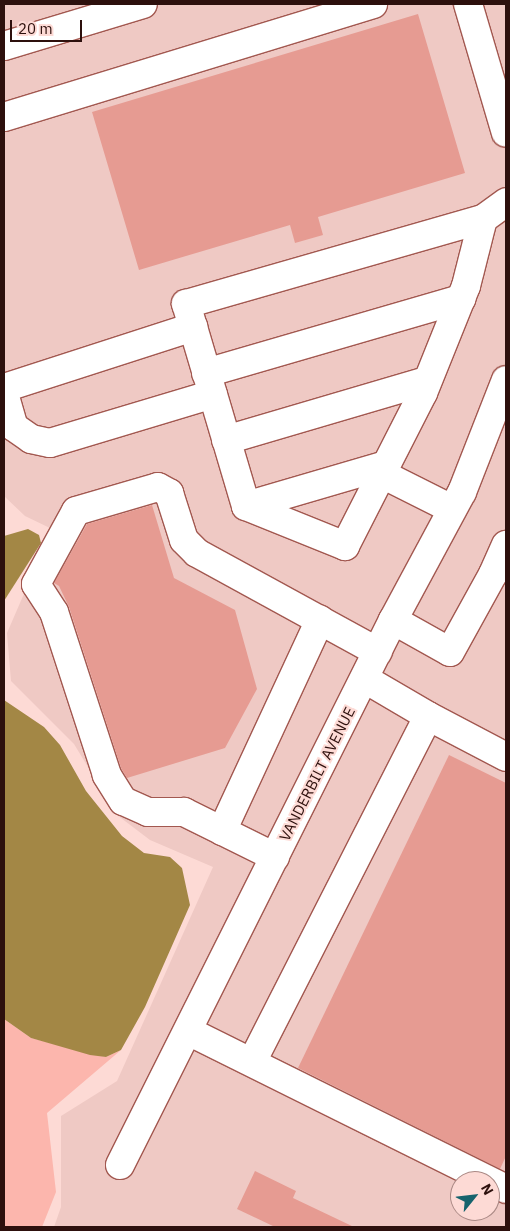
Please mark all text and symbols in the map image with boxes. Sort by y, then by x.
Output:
scale bar [12,10,85,42]
text: 20 m [18,19,53,38]
street label: VANDERBILT AVENUE [275,704,359,844]
north arrow [450,1171,500,1221]
text: N [477,1180,498,1198]

